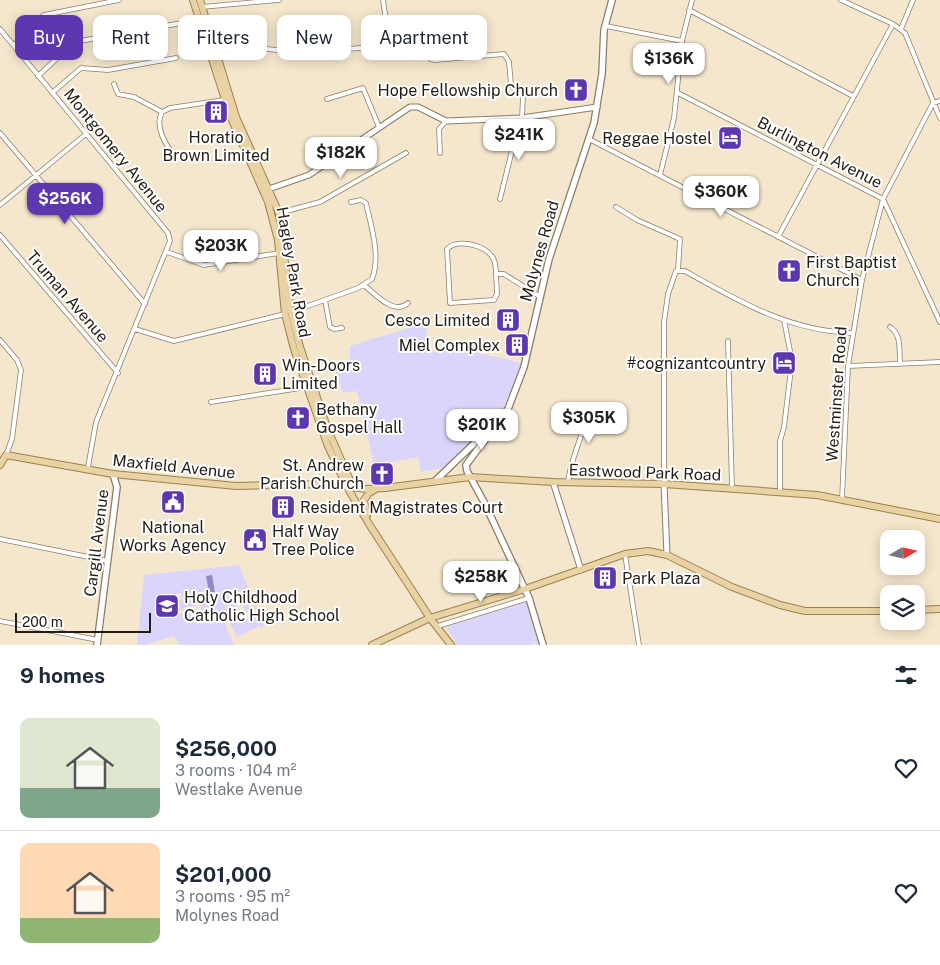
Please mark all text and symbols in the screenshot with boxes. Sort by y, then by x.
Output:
chip: Buy [15,15,83,60]
chip: Rent [93,15,168,60]
chip: Filters [178,15,267,60]
chip: New [277,15,351,60]
chip: Apartment [361,15,487,60]
pin: $136K [634,42,704,85]
text: $136K [644,49,694,68]
church icon: Hope Fellowship Church [563,77,589,103]
place label: Hope Fellowship Church [378,81,558,100]
street label: Montgomery Avenue [60,85,171,216]
building icon: Horatio Brown Limited [203,99,229,125]
street label: Burlington Avenue [754,113,885,192]
pin: $241K [484,119,554,161]
text: $241K [494,125,544,144]
hotel icon: Reggae Hostel [717,125,743,151]
place label: Horatio Brown Limited [162,128,270,165]
place label: Reggae Hostel [602,129,712,148]
pin: $182K [306,136,376,179]
text: $182K [316,143,366,162]
pin: $360K [686,176,756,218]
pin: $256K [30,182,100,225]
text: $360K [694,182,748,201]
text: $256K [38,189,92,208]
street label: Molynes Road [516,198,563,304]
street label: Hagley Park Road [273,205,314,339]
pin: $203K [186,230,256,272]
text: $203K [194,236,248,255]
street label: Truman Avenue [23,247,113,346]
place label: First Baptist Church [806,253,897,290]
church icon: First Baptist Church [776,258,802,284]
building icon: Cesco Limited [495,307,521,333]
place label: Cesco Limited [385,311,490,330]
street label: Westminster Road [822,326,851,462]
building icon: Miel Complex [504,332,530,358]
place label: Miel Complex [399,336,500,355]
hotel icon: #cognizantcountry [771,350,797,376]
place label: #cognizantcountry [627,354,766,373]
place label: Win-Doors Limited [282,356,360,393]
building icon: Win-Doors Limited [252,361,278,387]
place label: Bethany Gospel Hall [316,400,403,437]
pin: $305K [554,402,624,444]
church icon: Bethany Gospel Hall [285,405,311,431]
pin: $201K [447,408,517,451]
text: $305K [562,408,616,427]
text: $201K [457,415,507,434]
street label: Maxfield Avenue [111,451,236,482]
place label: St. Andrew Parish Church [260,456,365,493]
street label: Eastwood Park Road [568,460,722,485]
church icon: St. Andrew Parish Church [369,461,395,487]
street label: Cargill Avenue [80,488,113,598]
public building icon: National Works Agency [160,489,186,515]
building icon: Resident Magistrates Court [270,494,296,520]
place label: Resident Magistrates Court [300,498,503,517]
place label: National Works Agency [120,518,227,555]
place label: Half Way Tree Police [272,522,355,559]
public building icon: Half Way Tree Police [242,527,268,553]
north arrow [880,530,925,575]
map controls [880,530,925,630]
pin: $258K [446,560,516,603]
building icon: Park Plaza [592,565,618,591]
text: $258K [454,567,508,586]
place label: Park Plaza [622,569,700,588]
button: layers [880,585,925,630]
place label: Holy Childhood Catholic High School [184,588,340,625]
school or university icon: Holy Childhood Catholic High School [154,593,180,619]
scale bar [15,610,151,633]
text: 200 m [22,614,63,630]
icon: filters [892,661,920,689]
text: 9 homes [20,663,105,688]
text: $256,000 [175,736,277,761]
icon: home [60,738,120,798]
icon: heart [892,754,920,782]
text: 3 rooms · 104 m² [175,761,296,780]
text: Westlake Avenue [175,780,303,799]
text: $201,000 [175,862,271,887]
icon: home [60,863,120,923]
icon: heart [892,879,920,907]
text: 3 rooms · 95 m² [175,887,290,906]
text: Molynes Road [175,906,279,925]

